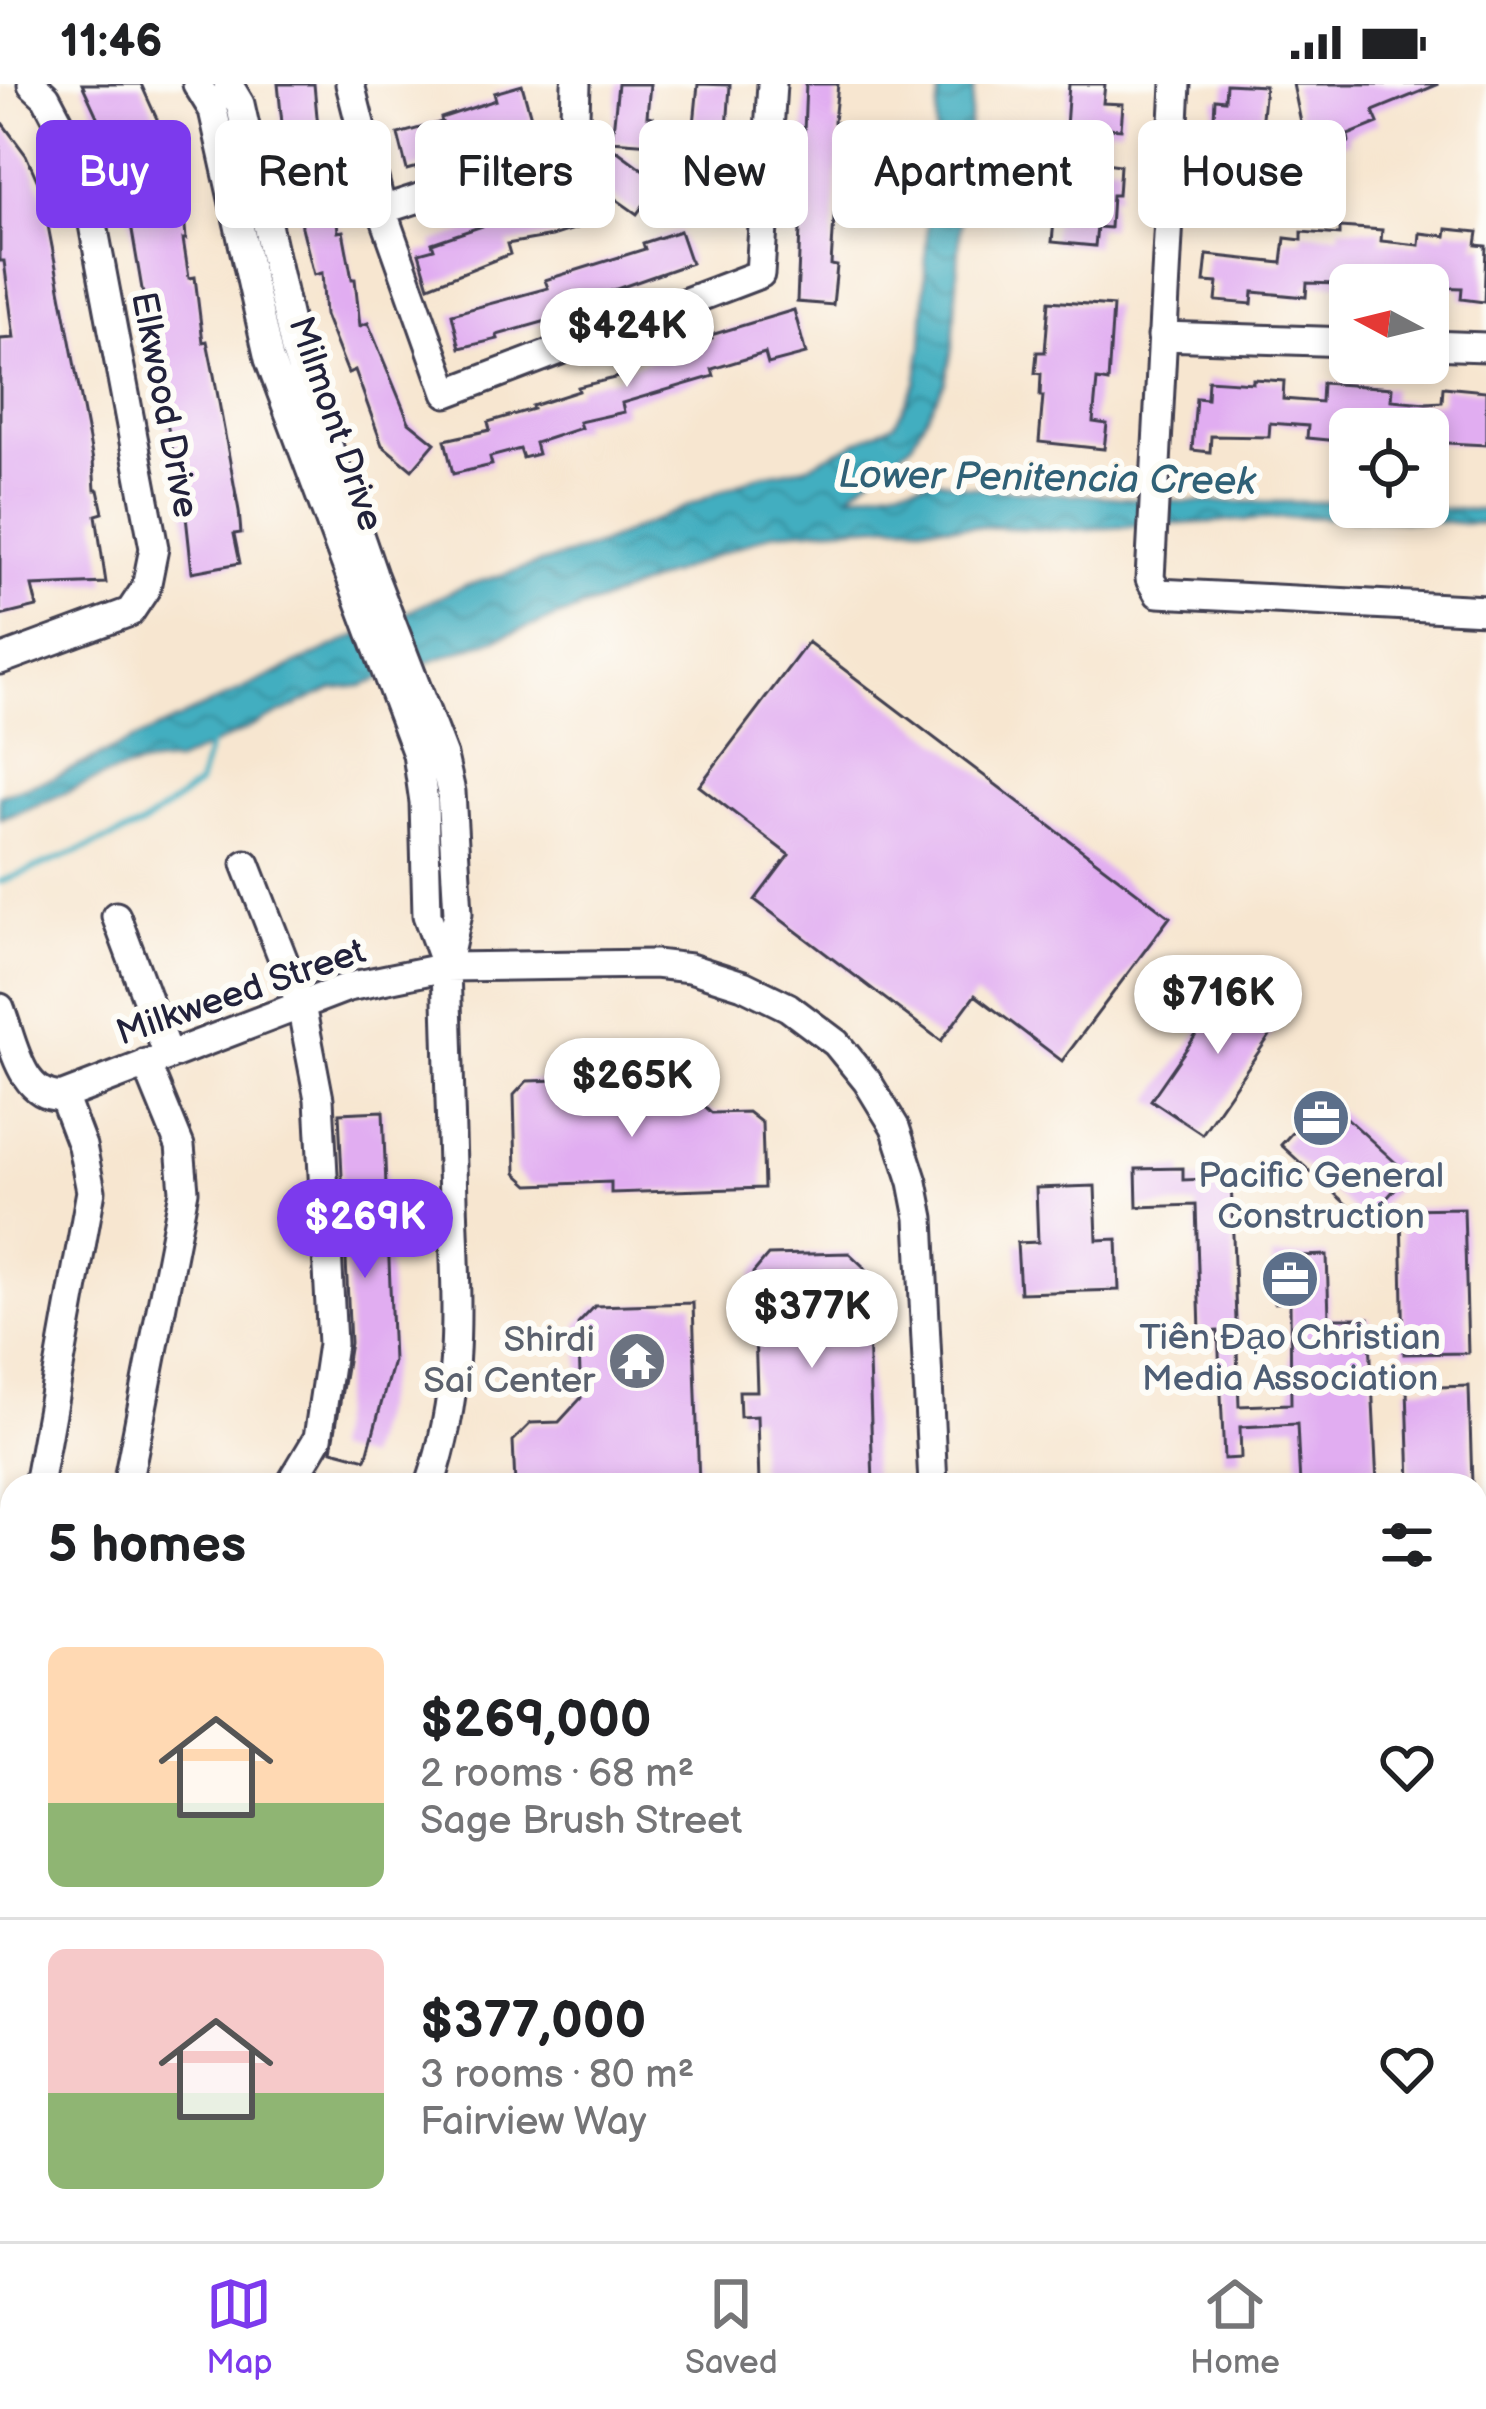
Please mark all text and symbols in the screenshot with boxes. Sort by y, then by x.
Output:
text: 11:46 [60,15,162,70]
chip: Buy [36,120,191,228]
chip: Rent [215,120,391,228]
chip: Filters [415,120,615,228]
chip: New [639,120,808,228]
chip: Apartment [832,120,1114,228]
chip: House [1138,120,1346,228]
north arrow [1329,264,1449,384]
map controls [1329,264,1449,528]
street label: Elkwood Drive [121,288,207,522]
pin: $424K [543,288,711,390]
text: $424K [567,303,687,350]
street label: Milmont Drive [278,311,392,537]
button: locate [1329,408,1449,528]
water label: Lower Penitencia Creek [838,452,1257,506]
street label: Milkweed Street [111,930,371,1056]
pin: $716K [1134,955,1302,1057]
text: $716K [1161,970,1275,1017]
pin: $265K [548,1038,716,1140]
text: $265K [571,1053,693,1100]
office icon: Pacific General Construction [1290,1087,1352,1149]
place label: Pacific General Construction [1198,1155,1444,1239]
pin: $269K [281,1179,449,1281]
text: $269K [304,1194,426,1241]
office icon: Tiên Đạo Christian Media Association [1259,1248,1321,1310]
pin: $377K [728,1269,896,1371]
text: $377K [753,1284,871,1331]
place label: Tiên Đạo Christian Media Association [1139,1317,1441,1401]
place label: Shirdi Sai Center [423,1319,596,1403]
temple icon: Shirdi Sai Center [606,1330,668,1392]
icon: filters [1374,1512,1440,1578]
text: 5 homes [48,1515,246,1576]
text: $269,000 [420,1690,652,1751]
icon: home [144,1695,288,1839]
icon: heart [1374,1734,1440,1800]
text: 2 rooms · 68 m² [420,1751,694,1798]
text: Sage Brush Street [420,1798,742,1845]
text: $377,000 [420,1991,646,2052]
icon: home [144,1997,288,2141]
icon: heart [1374,2036,1440,2102]
text: 3 rooms · 80 m² [420,2052,694,2099]
text: Fairview Way [420,2099,647,2146]
tab: Map [206,2271,273,2383]
tab: Saved [685,2271,778,2383]
tab: Home [1190,2271,1280,2383]

